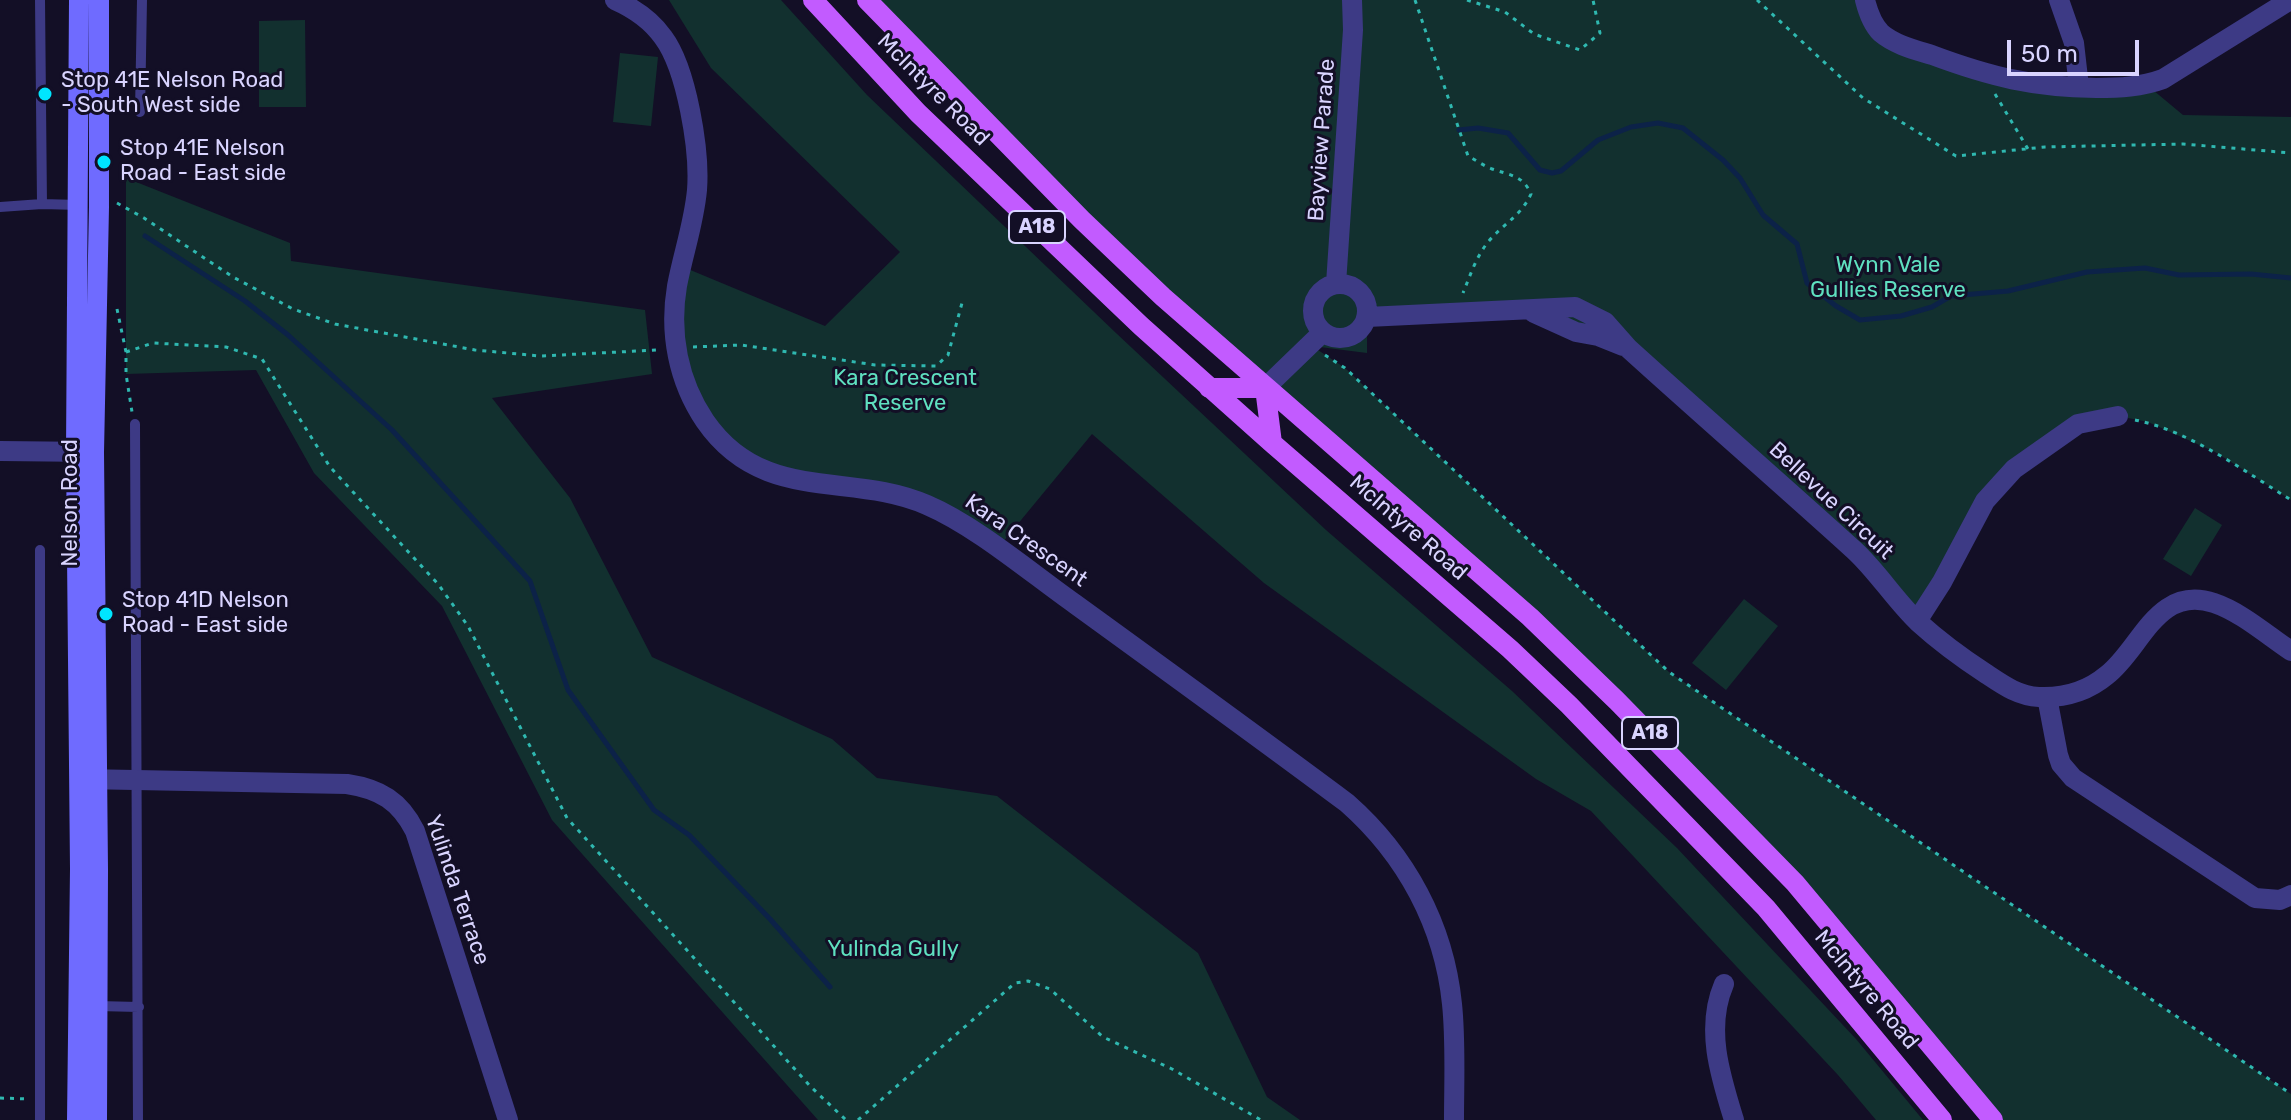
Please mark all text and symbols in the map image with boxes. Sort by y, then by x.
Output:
scale bar [2011,24,2143,74]
street label: McIntyre Road [872,29,994,151]
text: 50 m [2021,40,2078,68]
street label: Bayview Parade [1303,58,1341,222]
place label: Stop 41E Nelson Road - South West side [61,68,283,120]
marker: Stop 41E Nelson Road - South West side [36,85,54,103]
place label: Stop 41E Nelson Road - East side [120,136,286,188]
marker: Stop 41E Nelson Road - East side [95,153,113,171]
road number: A18 [1009,211,1065,243]
park label: Wynn Vale Gullies Reserve [1810,253,1966,304]
park label: Kara Crescent Reserve [833,366,977,418]
street label: Bellevue Circuit [1763,437,1899,565]
street label: Nelson Road [58,439,84,567]
street label: McIntyre Road [1344,470,1472,586]
street label: Kara Crescent [960,489,1092,593]
place label: Stop 41D Nelson Road - East side [122,588,289,640]
marker: Stop 41D Nelson Road - East side [97,605,115,623]
road number: A18 [1622,717,1678,749]
street label: Yulinda Terrace [419,812,495,968]
street label: McIntyre Road [1808,925,1924,1055]
park label: Yulinda Gully [827,937,959,963]

